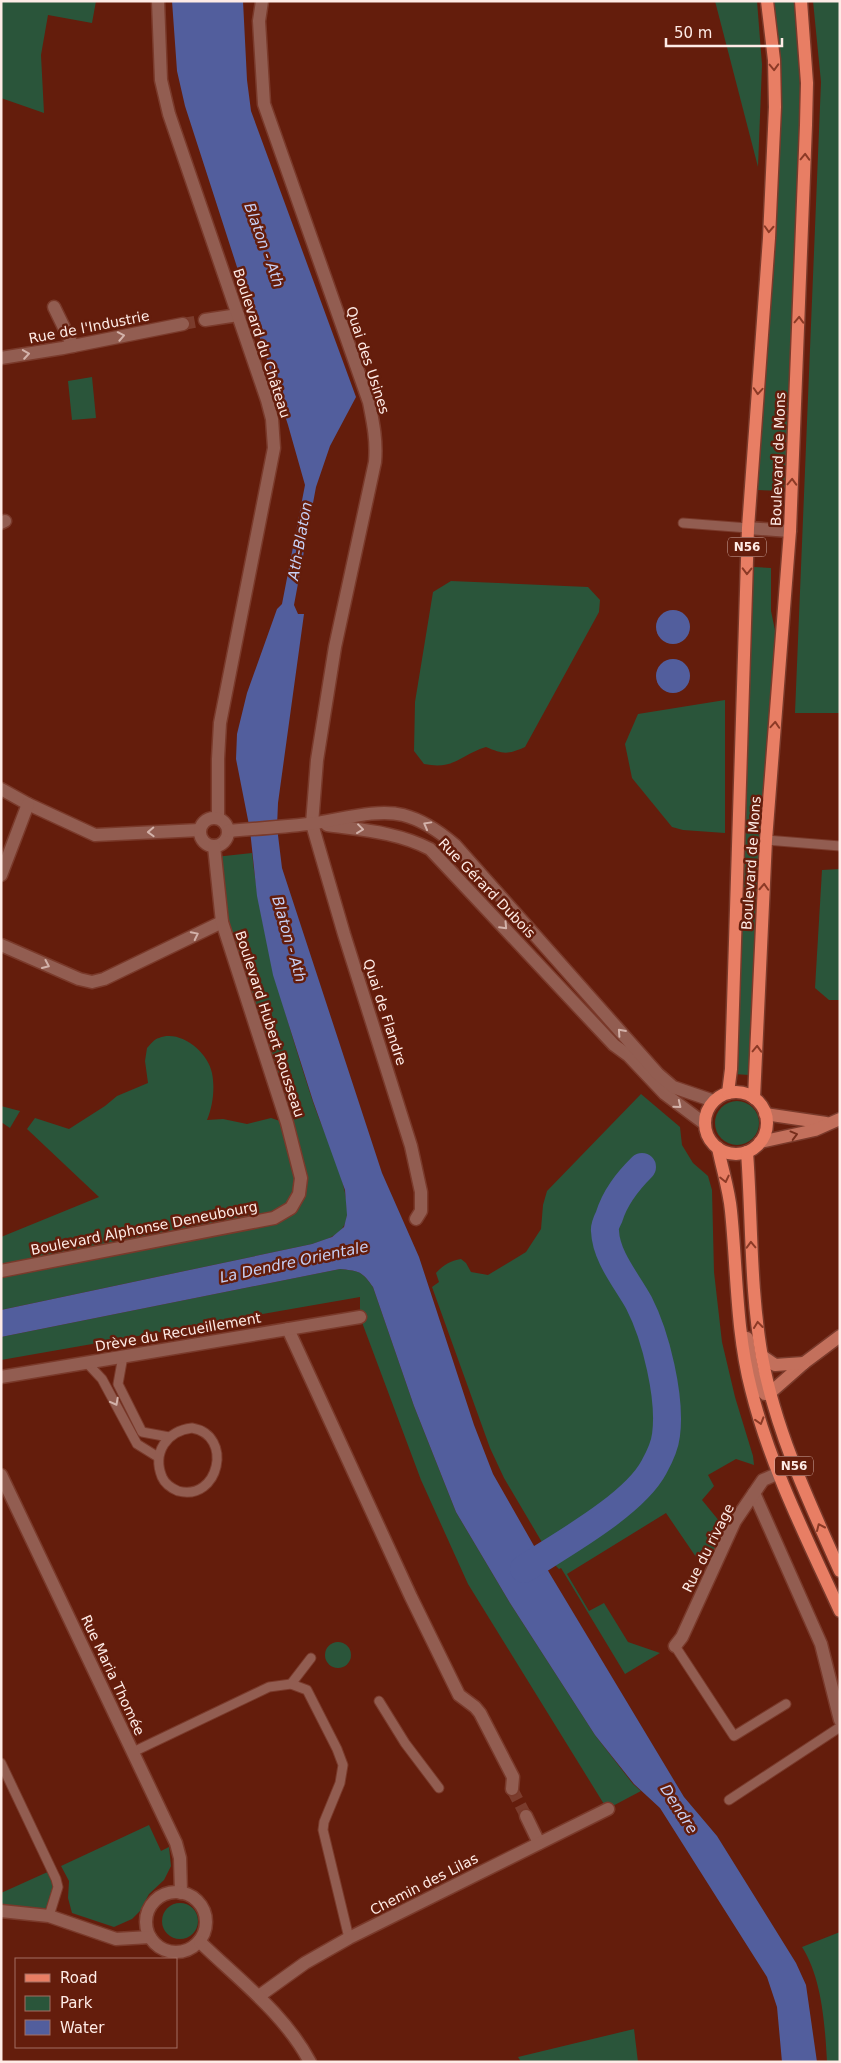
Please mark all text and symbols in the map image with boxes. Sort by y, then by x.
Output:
scale bar [666,15,782,47]
text: 50 m [674,24,712,42]
one-way arrow [769,63,780,71]
one-way arrow [800,153,811,161]
water label: Blaton - Ath [240,200,288,290]
one-way arrow [764,226,775,234]
street label: Boulevard du Château [230,266,294,420]
street label: Quai des Usines [343,304,393,416]
street label: Rue de l'Industrie [27,307,151,347]
one-way arrow [793,315,804,323]
one-way arrow [117,332,126,342]
one-way arrow [21,350,30,360]
one-way arrow [752,388,763,396]
street label: Boulevard de Mons [768,392,788,526]
one-way arrow [787,478,798,486]
water label: Ath-Blaton [284,500,316,583]
road number: N56 [728,538,766,556]
one-way arrow [741,567,752,575]
one-way arrow [770,721,781,729]
street label: Boulevard de Mons [738,796,764,930]
one-way arrow [423,821,432,831]
one-way arrow [356,823,364,834]
one-way arrow [147,827,155,838]
street label: Rue Gérard Dubois [435,835,539,941]
one-way arrow [758,883,769,891]
water label: Blaton - Ath [268,894,310,984]
one-way arrow [498,920,507,929]
street label: Boulevard Hubert Rousseau [232,929,308,1119]
one-way arrow [190,931,199,941]
street label: Quai de Flandre [360,957,410,1067]
one-way arrow [41,958,50,969]
one-way arrow [618,1029,627,1038]
one-way arrow [751,1045,762,1053]
one-way arrow [672,1099,681,1107]
one-way arrow [790,1130,799,1141]
one-way arrow [719,1174,730,1183]
street label: Boulevard Alphonse Deneubourg [29,1198,259,1258]
water label: La Dendre Orientale [218,1237,370,1287]
one-way arrow [746,1241,757,1249]
street label: Drève du Recueillement [94,1309,263,1354]
one-way arrow [753,1321,764,1329]
one-way arrow [109,1397,119,1406]
one-way arrow [754,1416,764,1424]
road number: N56 [775,1456,813,1475]
street label: Rue du rivage [679,1501,737,1595]
one-way arrow [815,1523,826,1532]
street label: Rue Maria Thomée [78,1612,148,1738]
water label: Dendre [656,1781,702,1837]
street label: Chemin des Lilas [367,1850,481,1918]
legend [15,1958,178,2048]
text: Road [60,1969,98,1987]
text: Park [60,1994,93,2012]
text: Water [60,2019,105,2037]

